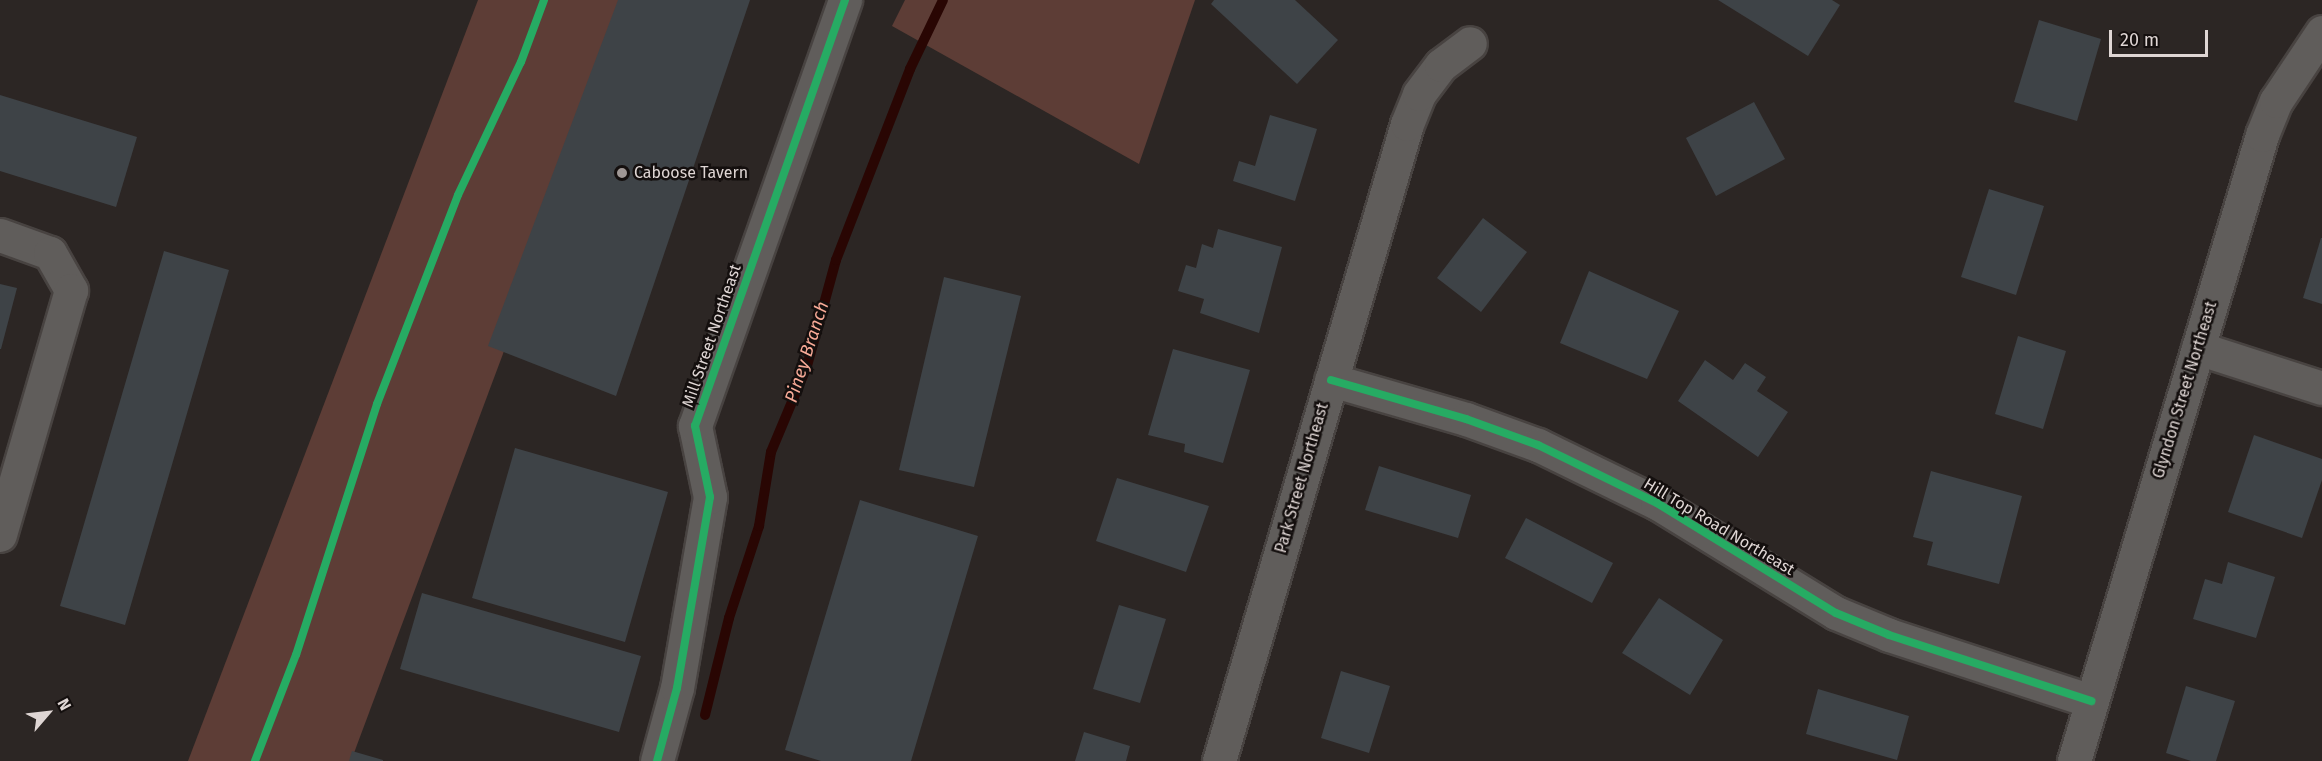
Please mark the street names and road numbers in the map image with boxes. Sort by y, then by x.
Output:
street label: Mill Street Northeast [678,262,746,410]
street label: Glyndon Street Northeast [2149,299,2221,481]
street label: Park Street Northeast [1271,401,1333,555]
street label: Hill Top Road Northeast [1640,474,1798,580]

